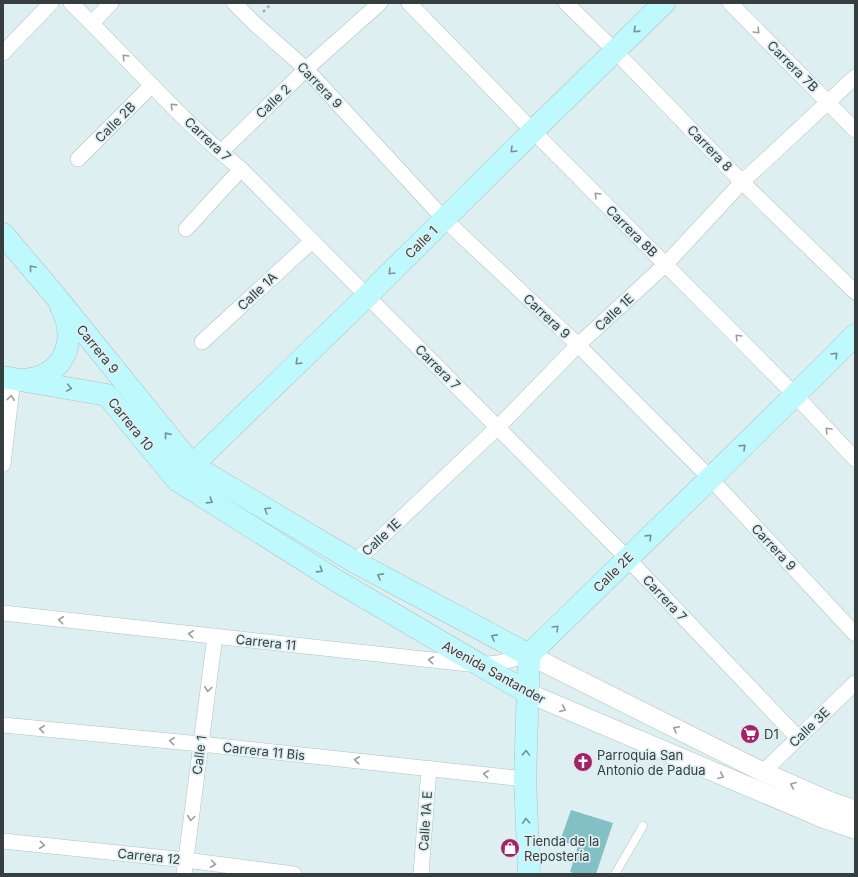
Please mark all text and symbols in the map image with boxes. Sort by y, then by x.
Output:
one-way arrow [633,25,641,33]
one-way arrow [752,26,760,34]
street label: Carrera 7B [764,37,822,95]
one-way arrow [122,54,130,62]
street label: Carrera 9 [294,59,346,111]
street label: Calle 2 [252,81,294,121]
street label: Calle 2B [91,98,139,146]
one-way arrow [170,103,178,110]
street label: Carrera 7 [182,114,234,164]
street label: Carrera 8 [684,122,736,174]
one-way arrow [510,145,518,153]
one-way arrow [594,192,602,200]
street label: Carrera 8B [603,202,661,260]
street label: Calle 1 [401,222,441,262]
one-way arrow [29,265,36,272]
one-way arrow [388,267,396,275]
street label: Calle 1A [234,269,280,313]
street label: Carrera 9 [520,290,574,342]
street label: Calle 1E [591,290,637,334]
street label: Carrera 9 [74,321,122,377]
one-way arrow [735,334,743,342]
street label: Carrera 7 [412,341,464,393]
one-way arrow [830,352,838,360]
one-way arrow [295,357,303,365]
one-way arrow [66,383,72,392]
street label: Carrera 10 [105,394,157,454]
one-way arrow [6,395,15,401]
one-way arrow [826,428,833,435]
one-way arrow [165,432,172,439]
one-way arrow [738,444,746,452]
one-way arrow [206,496,213,503]
one-way arrow [264,508,271,515]
street label: Calle 1E [358,515,404,559]
street label: Carrera 9 [748,520,800,574]
one-way arrow [644,534,652,542]
street label: Calle 2E [590,549,636,595]
one-way arrow [316,565,323,573]
street label: Carrera 7 [640,572,690,624]
one-way arrow [376,573,384,580]
one-way arrow [58,615,65,624]
one-way arrow [551,625,559,633]
one-way arrow [188,629,194,638]
street label: Carrera 11 [235,631,297,653]
one-way arrow [491,634,498,642]
street label: Avenida Santander [440,637,548,707]
one-way arrow [428,655,434,664]
one-way arrow [204,686,213,692]
one-way arrow [560,704,567,712]
street label: Calle 3E [785,704,833,750]
supermarket icon: D1 [739,723,761,745]
one-way arrow [39,724,45,733]
one-way arrow [673,726,680,734]
place label: D1 [764,726,779,742]
street label: Calle 1 [189,734,209,776]
one-way arrow [169,737,175,746]
street label: Carrera 11 Bis [222,739,306,763]
place label: Parroquia San Antonio de Padua [597,747,706,778]
one-way arrow [521,750,530,756]
church icon: Parroquia San Antonio de Padua [572,751,594,773]
one-way arrow [354,756,360,765]
one-way arrow [483,770,489,779]
one-way arrow [718,771,725,779]
one-way arrow [790,782,797,790]
street label: Calle 1A E [415,790,435,852]
one-way arrow [187,815,196,821]
one-way arrow [522,818,531,824]
place label: Tienda de la Repostería [524,833,599,864]
shop icon: Tienda de la Repostería [499,837,521,859]
one-way arrow [39,840,45,849]
street label: Carrera 12 [117,845,181,867]
one-way arrow [210,859,216,868]

